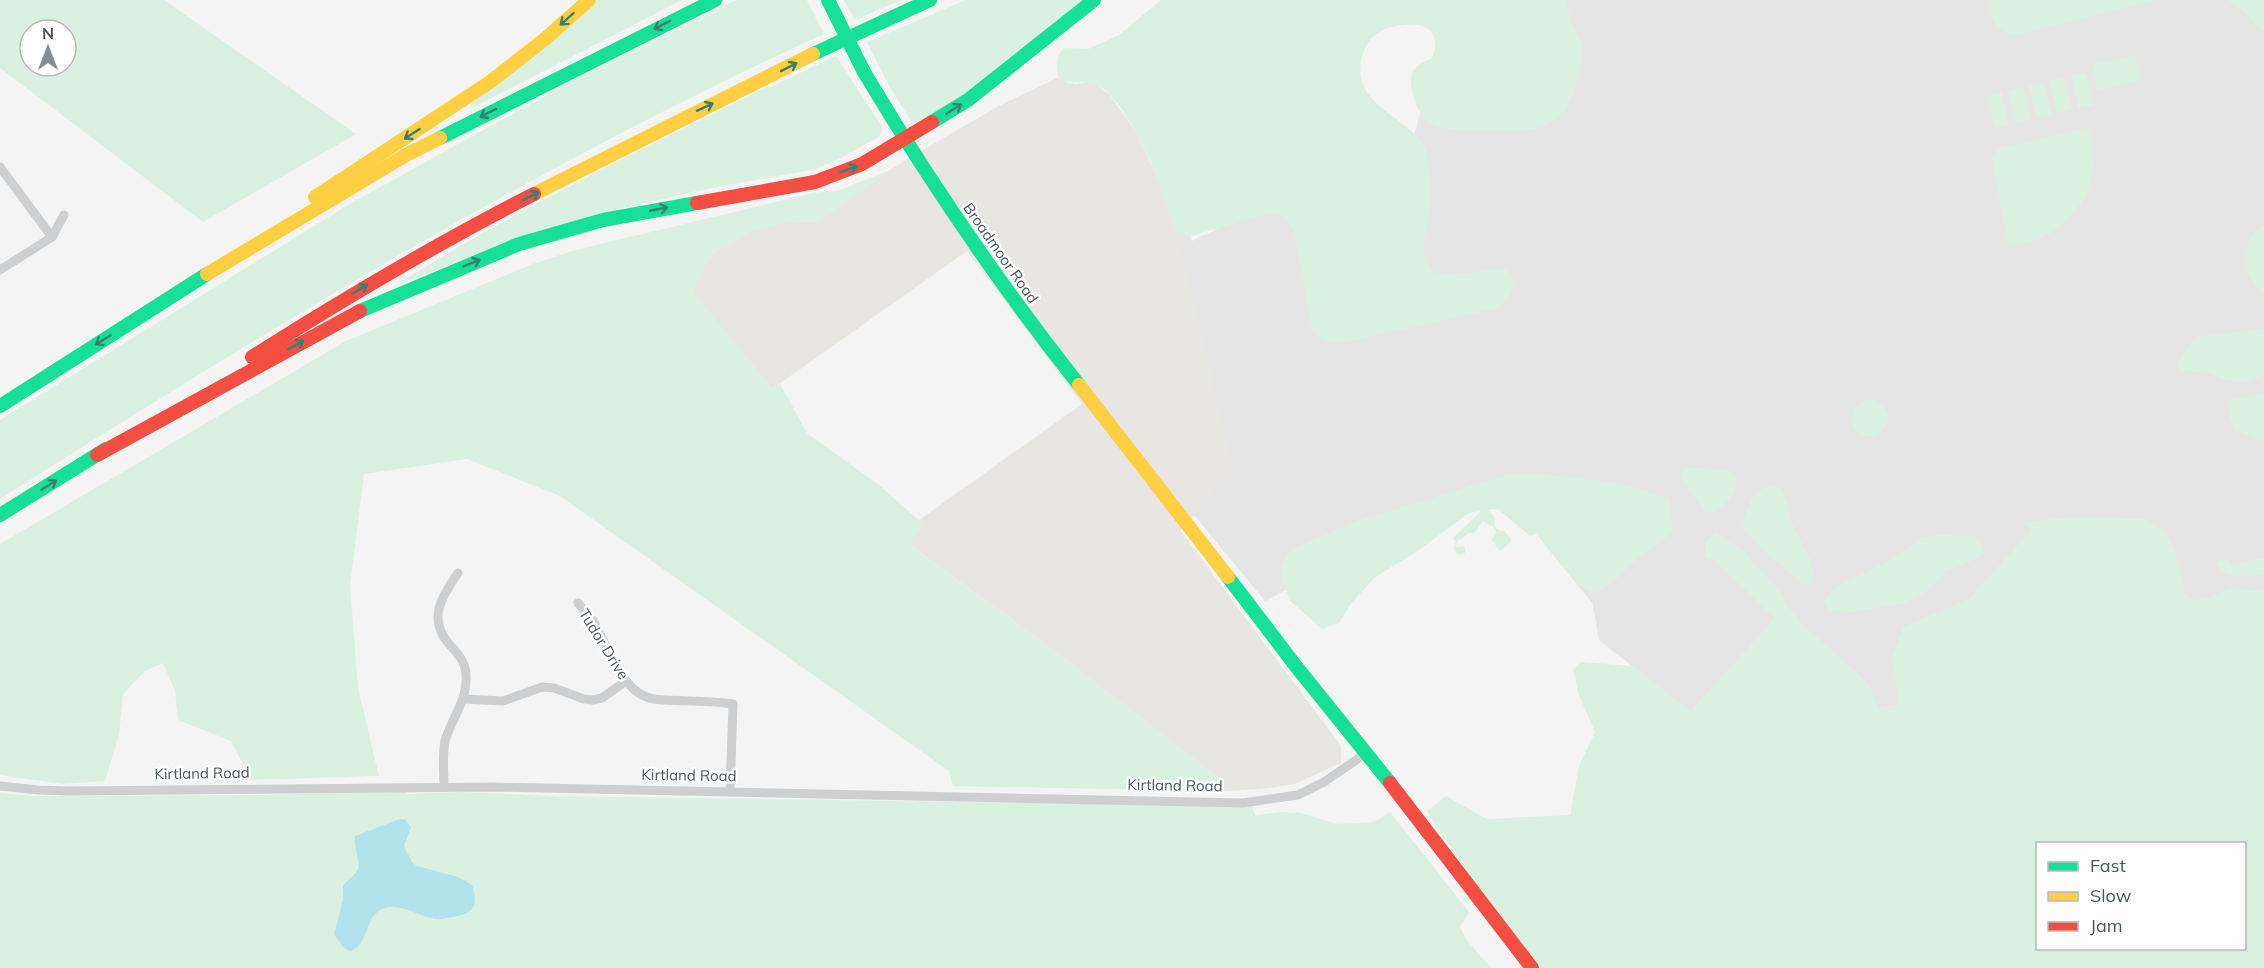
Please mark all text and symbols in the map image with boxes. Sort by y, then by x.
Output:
one-way arrow [560,12,575,26]
north arrow [18,18,78,78]
one-way arrow [653,20,671,32]
text: N [42,23,54,43]
one-way arrow [779,60,797,72]
one-way arrow [696,101,714,113]
one-way arrow [945,102,962,114]
one-way arrow [479,108,497,120]
one-way arrow [405,128,421,140]
one-way arrow [840,162,858,173]
one-way arrow [522,189,540,201]
street label: Broadmoor Road [959,199,1043,307]
one-way arrow [649,203,669,214]
one-way arrow [462,257,481,268]
one-way arrow [351,283,368,295]
one-way arrow [95,334,112,346]
one-way arrow [286,339,304,350]
one-way arrow [40,478,57,490]
street label: Tudor Drive [575,605,633,683]
street label: Kirtland Road [154,763,250,783]
street label: Kirtland Road [641,765,737,785]
street label: Kirtland Road [1127,775,1223,795]
legend [2036,842,2246,950]
text: Fast [2090,854,2126,877]
text: Slow [2090,884,2132,907]
text: Jam [2090,914,2123,937]

